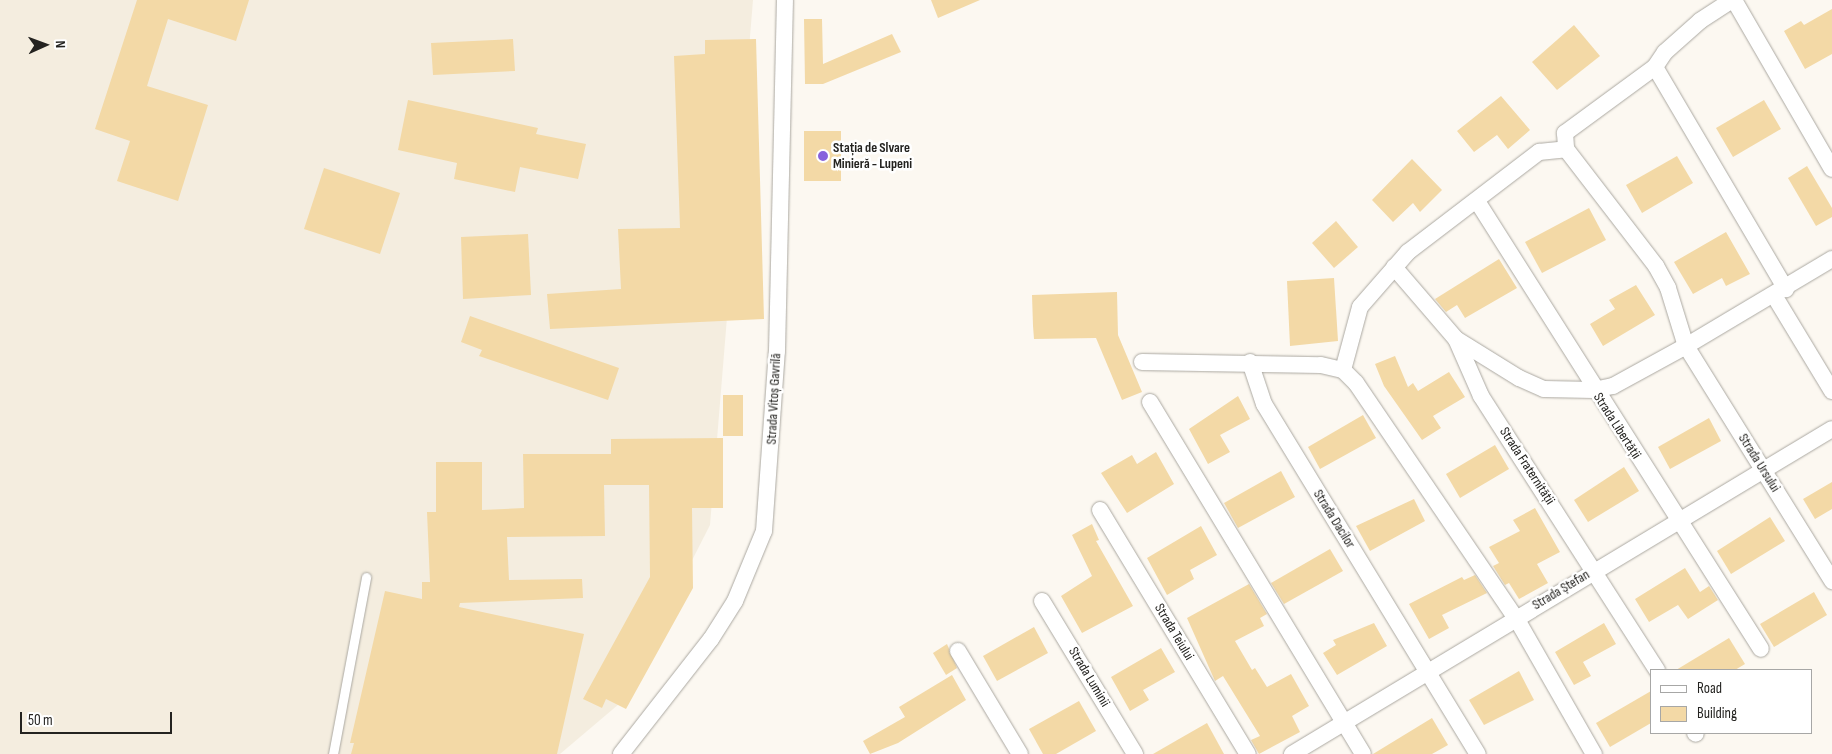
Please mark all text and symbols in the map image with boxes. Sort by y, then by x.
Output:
north arrow [20,20,70,70]
text: N [52,40,69,48]
place label: Stația de Slvare Minieră - Lupeni [833,140,912,172]
marker: Stația de Slvare Minieră - Lupeni [817,150,829,162]
street label: Strada Vitoș Gavrilă [763,353,785,445]
street label: Strada Libertății [1589,390,1645,462]
street label: Strada Fraternității [1496,424,1558,508]
street label: Strada Ursului [1735,431,1783,495]
street label: Strada Dacilor [1309,487,1359,551]
street label: Strada Ștefan [1529,566,1593,614]
street label: Strada Teiului [1151,601,1197,663]
street label: Strada Luminii [1065,644,1113,710]
legend [1650,669,1812,734]
text: Road [1697,679,1722,698]
scale bar [22,702,175,734]
text: Building [1697,704,1737,723]
text: 50 m [28,711,53,730]

